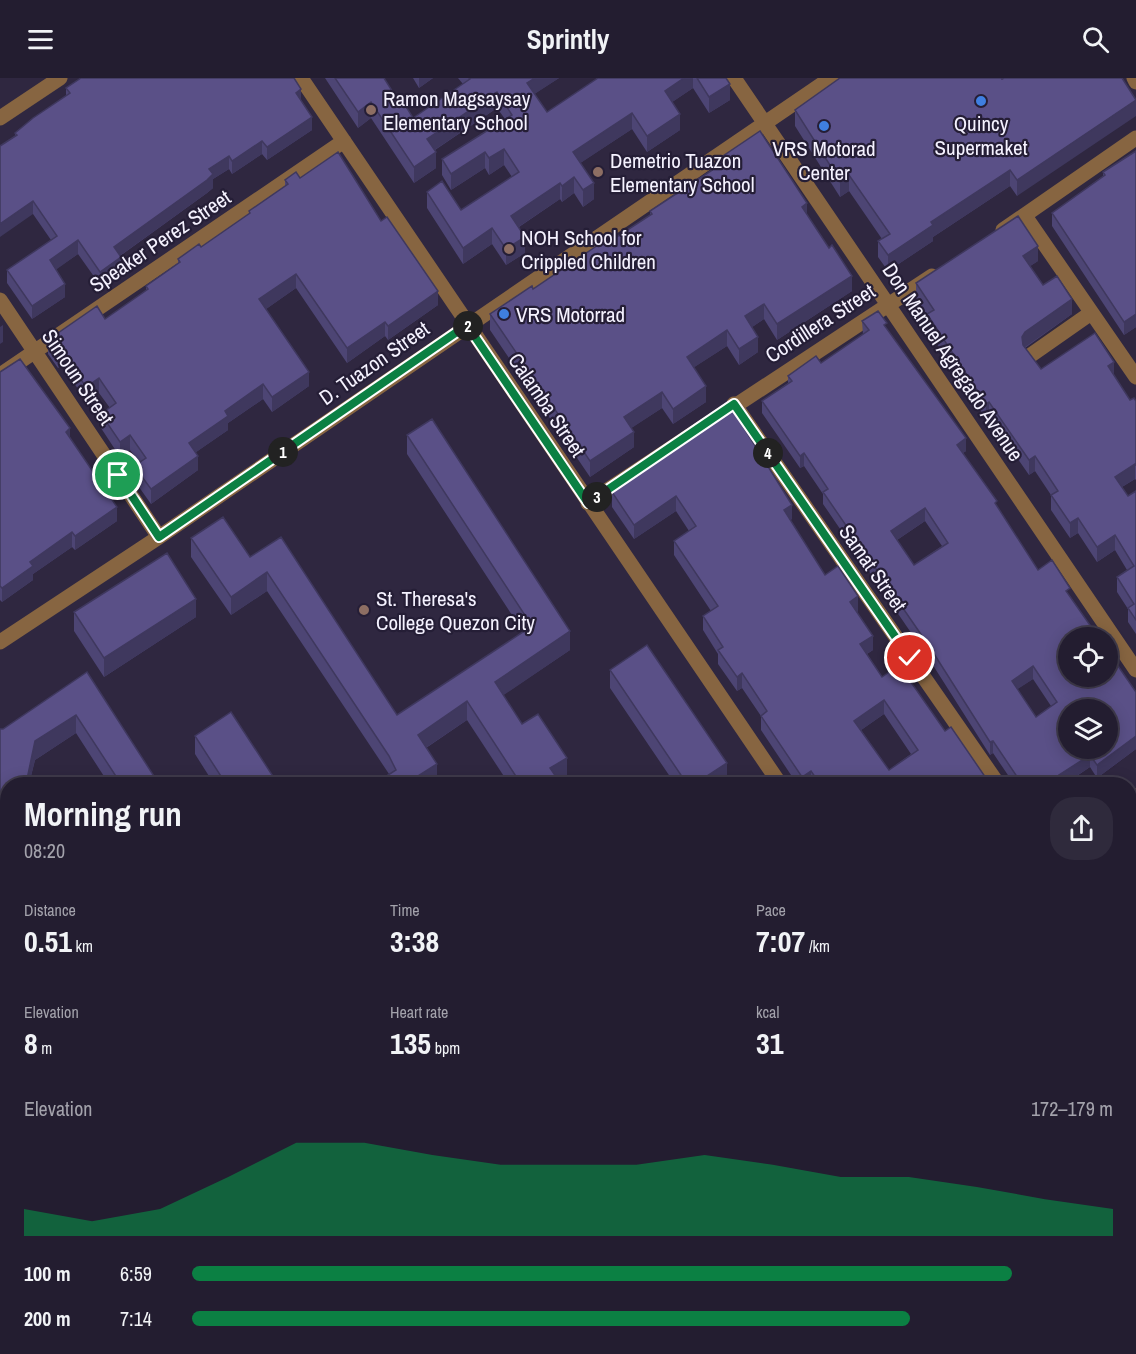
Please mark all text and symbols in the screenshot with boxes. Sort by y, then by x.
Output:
text: Sprintly [527,21,609,57]
icon: menu [24,23,57,56]
icon: search [1079,23,1112,56]
place label: Ramon Magsaysay Elementary School [383,84,531,137]
marker: Quincy Supermaket [974,94,988,108]
marker: Ramon Magsaysay Elementary School [364,103,378,117]
place label: Quincy Supermaket [935,109,1028,162]
marker: VRS Motorad Center [817,119,831,133]
place label: VRS Motorad Center [772,134,876,187]
place label: Demetrio Tuazon Elementary School [610,146,755,199]
marker: Demetrio Tuazon Elementary School [591,165,605,179]
street label: Speaker Perez Street [84,183,237,299]
place label: NOH School for Crippled Children [521,223,656,276]
marker: NOH School for Crippled Children [502,242,516,256]
street label: Don Manuel Agregado Avenue [876,257,1030,467]
street label: Cordillera Street [760,277,881,369]
place label: VRS Motorrad [516,300,625,329]
marker: VRS Motorrad [497,307,511,321]
pin: 2 [453,311,483,341]
street label: D. Tuazon Street [313,314,435,412]
text: 2 [464,315,472,337]
street label: Simoun Street [35,323,121,431]
street label: Calamba Street [502,347,593,463]
pin: 1 [268,437,298,467]
pin: 4 [753,438,783,468]
text: 1 [279,441,287,463]
text: 4 [764,442,772,464]
pin [92,449,143,500]
icon: arrive [101,458,134,491]
pin: 3 [582,482,612,512]
text: 3 [593,486,601,508]
street label: Samat Street [832,519,914,618]
place label: St. Theresa's College Quezon City [376,584,535,637]
marker: St. Theresa's College Quezon City [357,603,371,617]
map controls [1058,627,1118,759]
button: locate [1058,627,1118,687]
pin [884,632,935,683]
icon: check [893,641,926,674]
button: layers [1058,699,1118,759]
text: Morning run [24,792,182,836]
button: share [1050,797,1113,860]
text: 08:20 [24,837,65,864]
text: Distance [24,899,76,921]
text: Time [390,899,420,921]
text: Pace [756,899,786,921]
text: 0.51 [24,921,72,961]
text: 3:38 [390,921,439,961]
text: 7:07 [756,921,805,961]
text: km [72,935,93,957]
text: /km [805,935,830,957]
text: Elevation [24,1001,79,1023]
text: Heart rate [390,1001,448,1023]
text: kcal [756,1001,779,1023]
text: 8 [24,1023,38,1063]
text: 135 [390,1023,431,1063]
text: 31 [756,1023,783,1063]
text: m [38,1037,52,1059]
text: bpm [431,1037,460,1059]
text: Elevation [24,1095,92,1122]
text: 172–179 m [1031,1095,1113,1122]
text: 100 m [24,1260,71,1287]
text: 6:59 [120,1260,152,1287]
text: 200 m [24,1305,71,1332]
text: 7:14 [120,1305,152,1332]

